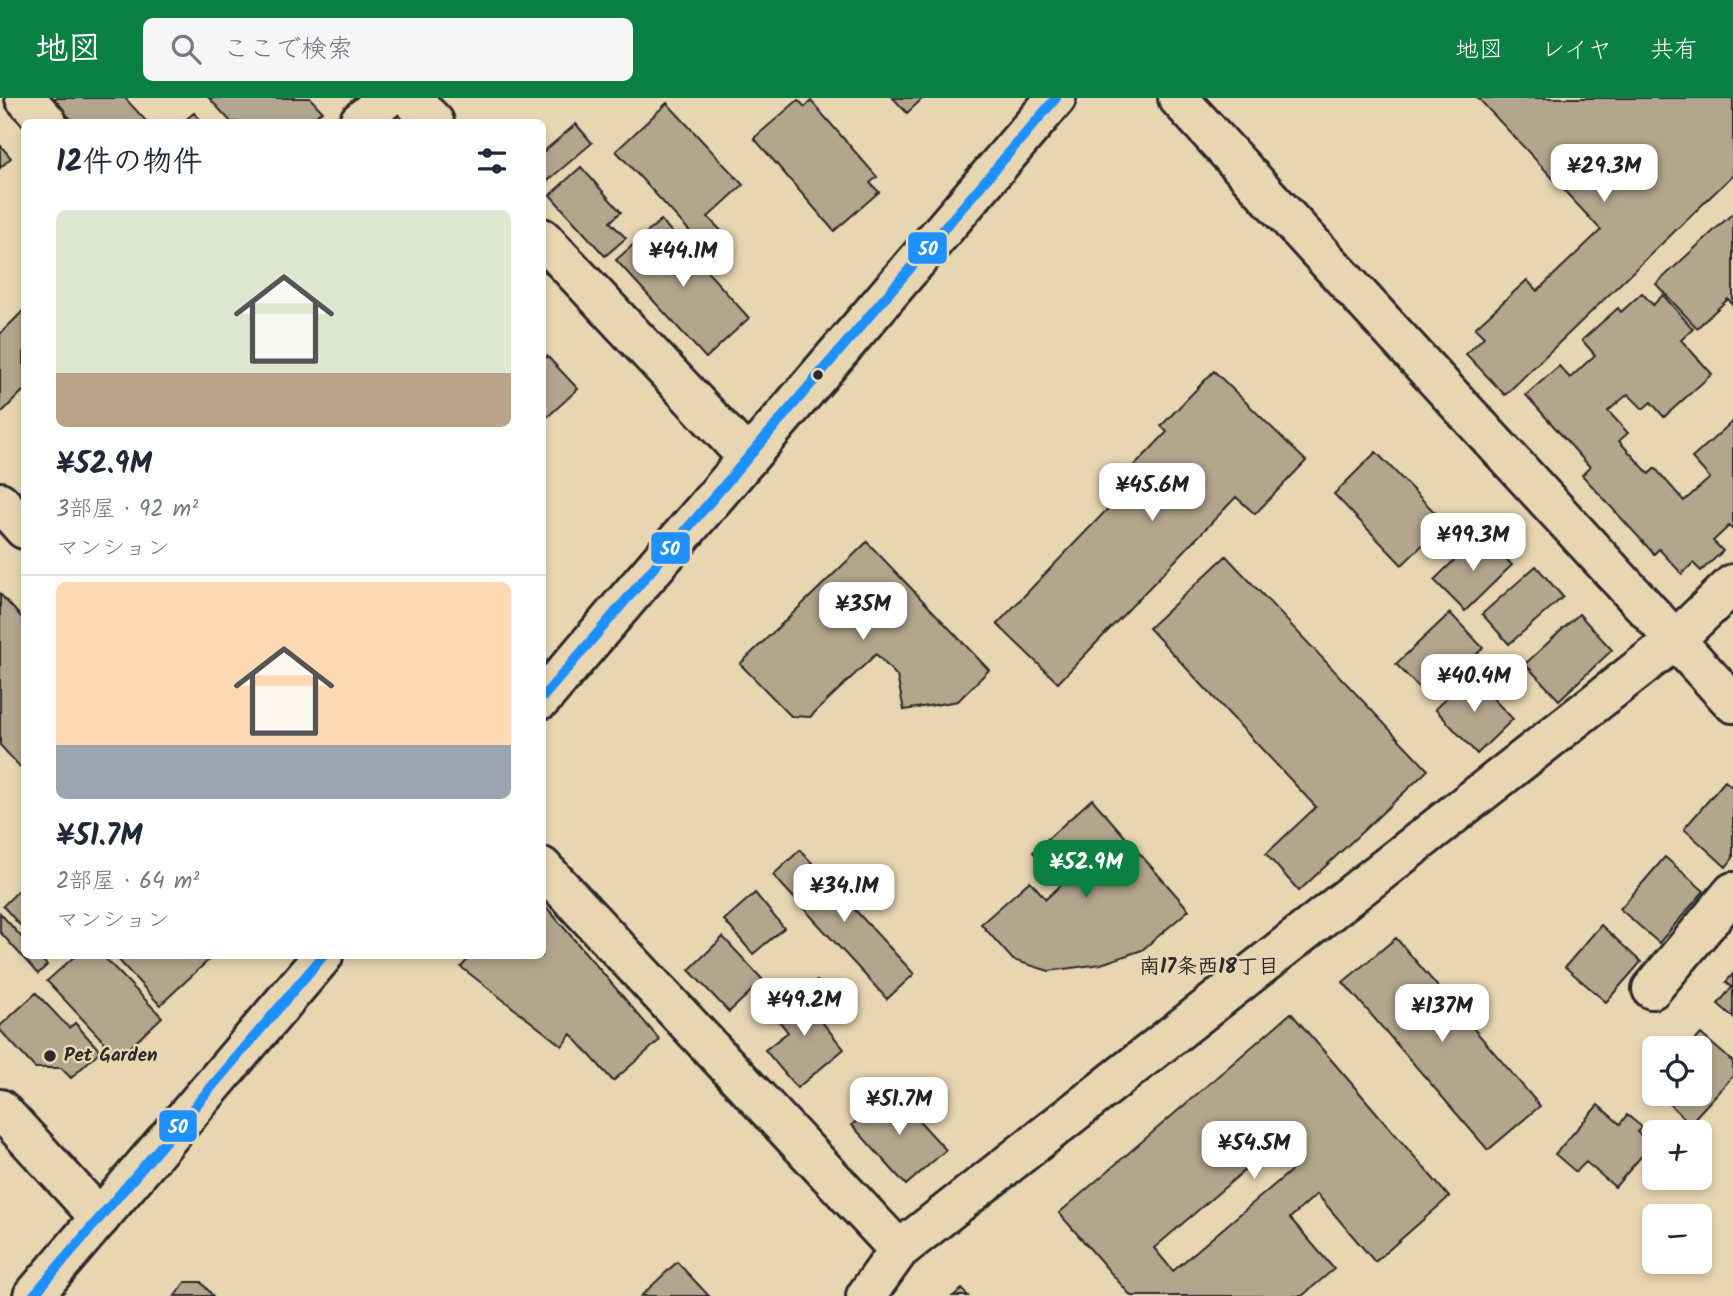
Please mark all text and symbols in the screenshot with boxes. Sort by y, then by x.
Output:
search box [143,18,633,81]
text: 地図 [35,24,101,77]
text: ここで検索 [223,29,353,71]
icon: search [167,30,205,68]
text: 地図 [1455,31,1503,70]
text: レイヤ [1541,31,1612,70]
text: 共有 [1650,31,1698,70]
text: 12件の物件 [56,139,203,187]
icon: filters [473,142,511,180]
pin: ¥29.3M [1547,144,1661,204]
text: ¥29.3M [1567,149,1641,185]
pin: ¥44.1M [626,230,740,289]
line badge: 50 [907,231,948,265]
text: ¥44.1M [648,234,718,270]
text: 50 [917,235,938,265]
icon: home [221,256,347,382]
unlabelled marker [811,368,825,382]
text: ¥52.9M [56,441,152,489]
pin: ¥45.6M [1095,464,1209,523]
text: ¥45.6M [1115,468,1189,504]
text: 3部屋 · 92 m² [56,492,198,528]
pin: ¥99.3M [1416,514,1530,573]
text: ¥99.3M [1437,518,1509,554]
text: マンション [56,531,170,567]
line badge: 50 [650,531,691,565]
text: 50 [659,535,680,565]
pin: ¥35M [822,582,904,642]
text: ¥35M [835,587,891,623]
icon: home [221,628,347,754]
pin: ¥40.4M [1417,654,1531,714]
text: ¥40.4M [1437,659,1511,695]
text: ¥51.7M [56,813,143,861]
pin: ¥52.9M [1029,840,1143,900]
text: ¥52.9M [1049,845,1123,881]
text: 2部屋 · 64 m² [56,864,199,900]
pin: ¥34.1M [787,864,901,924]
text: ¥34.1M [809,869,879,905]
text: マンション [56,903,170,939]
district label: 南17条西18丁目 [1139,951,1279,984]
pin: ¥49.2M [747,978,861,1038]
text: ¥49.2M [767,983,841,1019]
pin: ¥137M [1393,984,1491,1044]
text: ¥137M [1411,989,1473,1025]
map controls [1642,1036,1712,1274]
button: locate [1642,1036,1712,1106]
place label: Pet Garden [64,1041,158,1071]
marker: Pet Garden [42,1048,58,1064]
pin: ¥51.7M [842,1077,956,1137]
text: ¥51.7M [866,1082,932,1118]
line badge: 50 [158,1109,198,1143]
text: 50 [167,1113,188,1143]
button: + [1642,1120,1712,1190]
pin: ¥54.5M [1197,1122,1311,1181]
text: ¥54.5M [1218,1126,1290,1162]
button: − [1642,1204,1712,1274]

